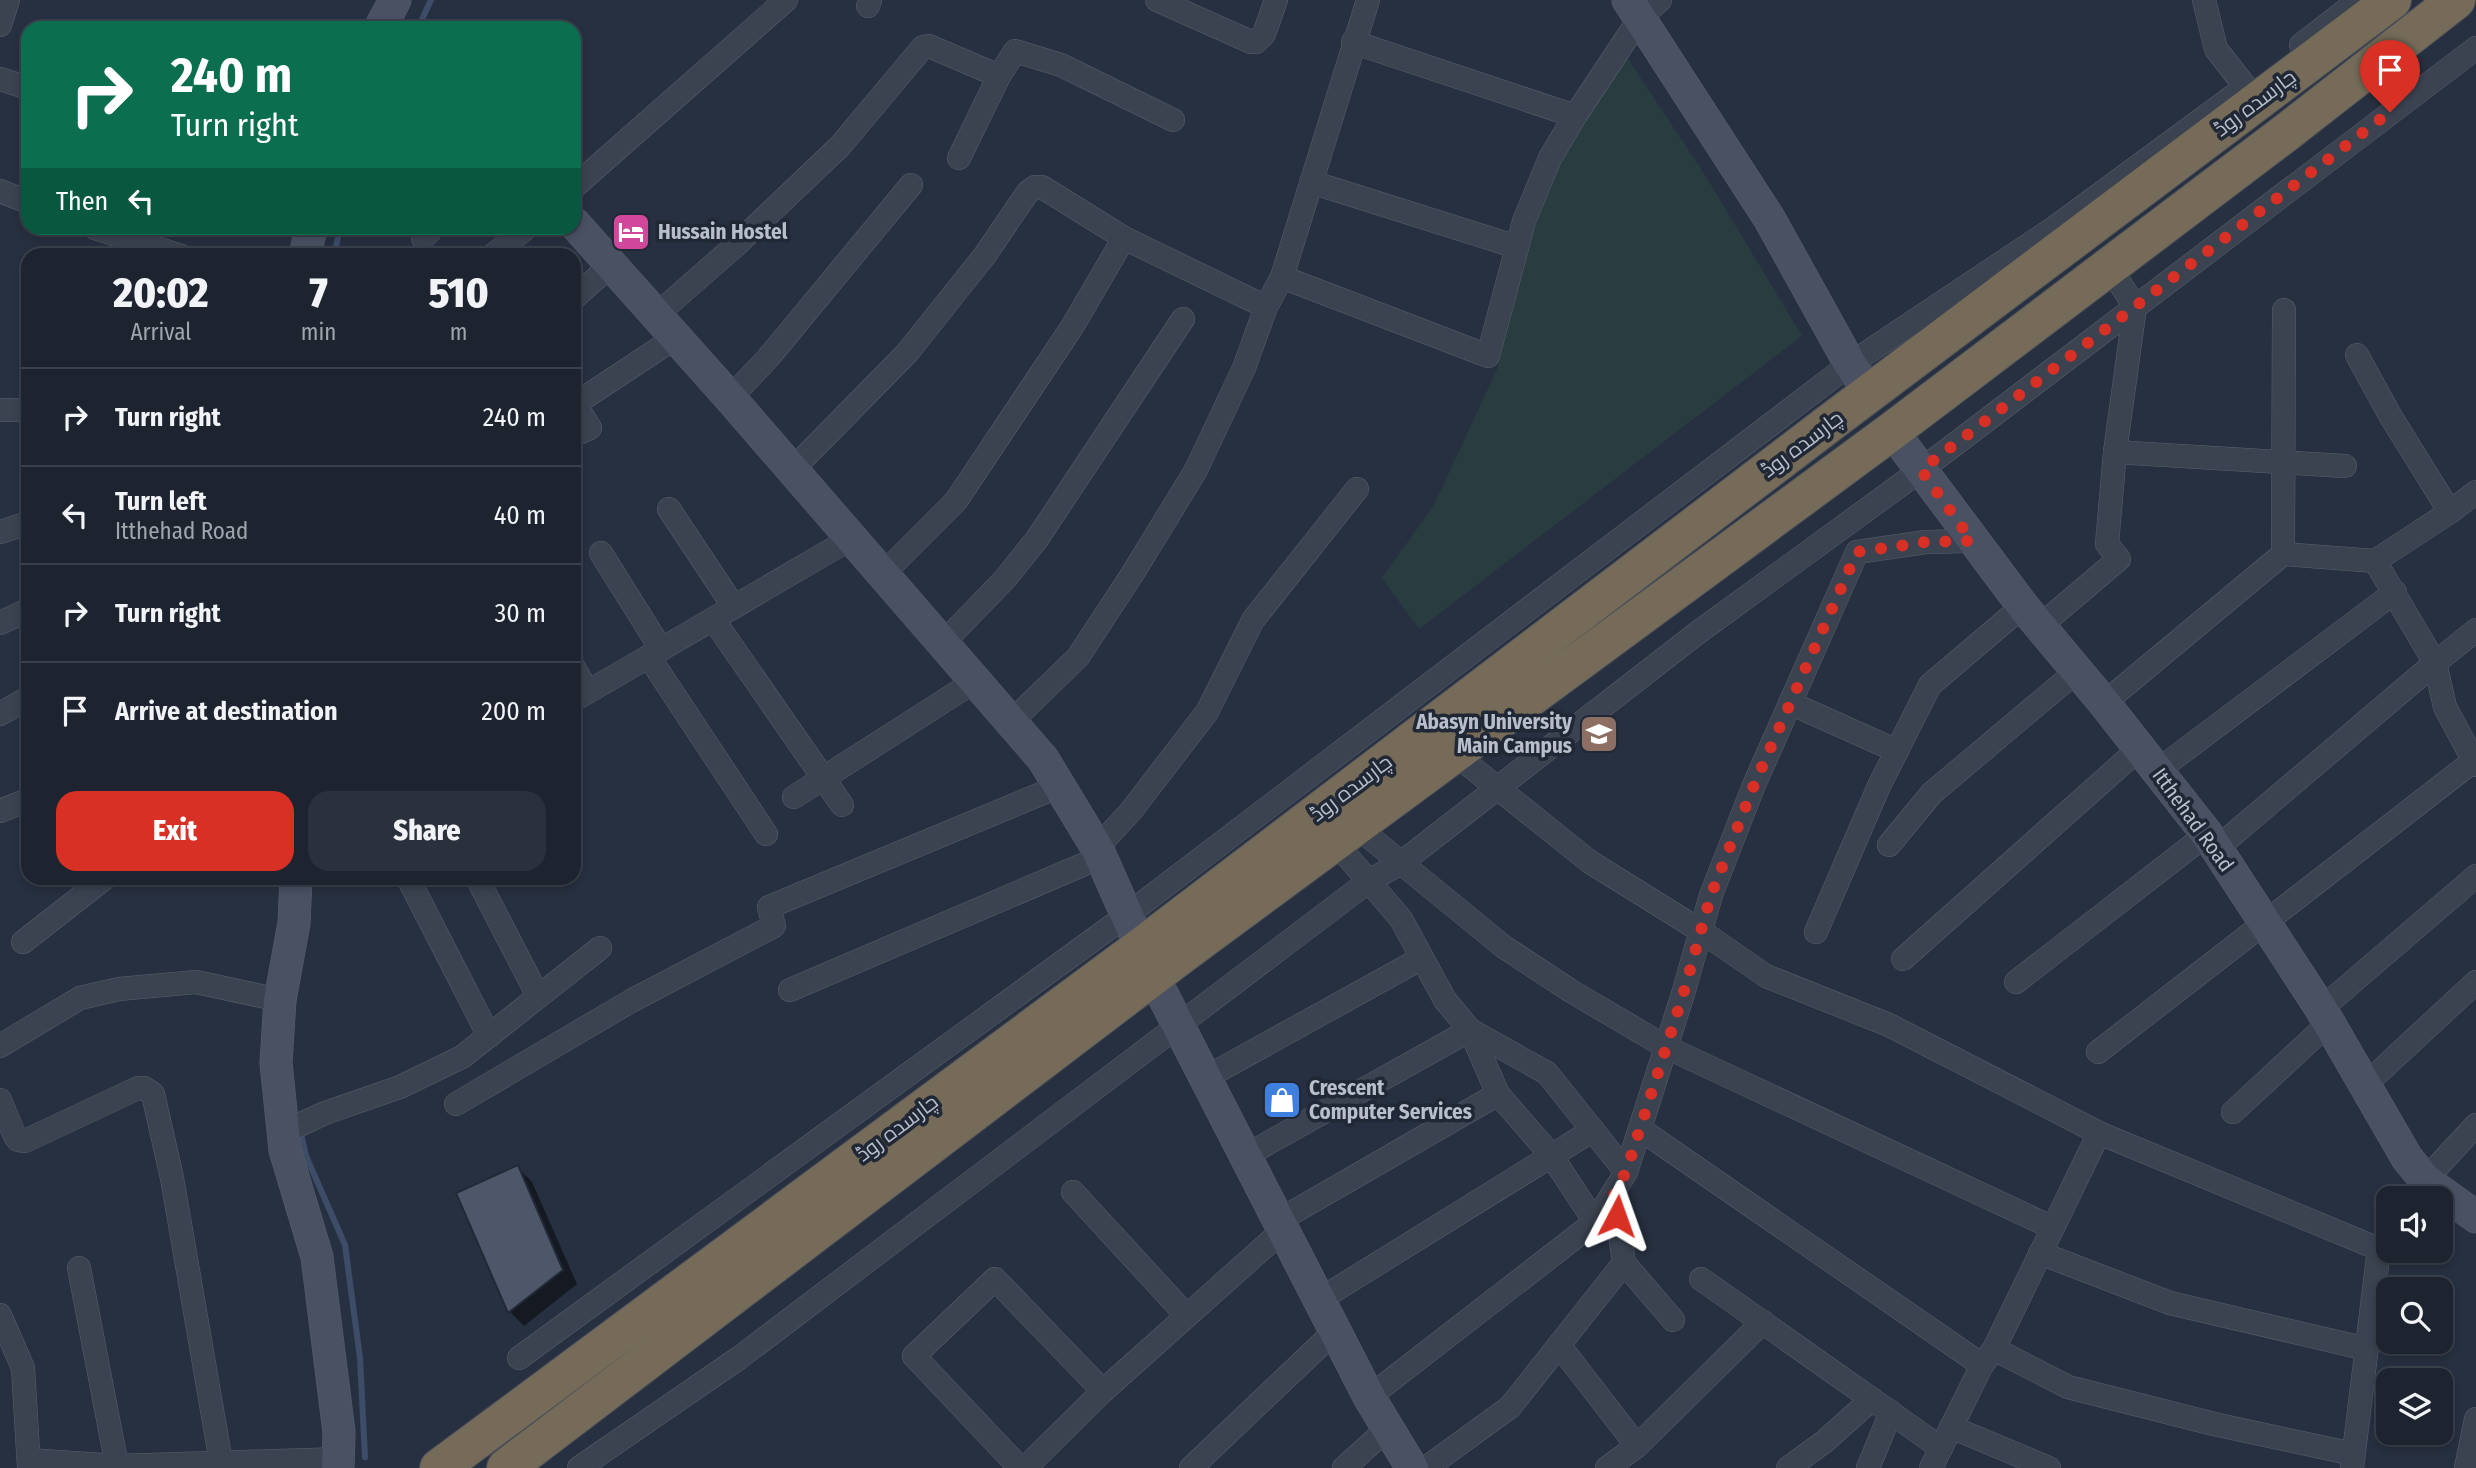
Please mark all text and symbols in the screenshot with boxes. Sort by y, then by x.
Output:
pin [2360,40,2420,112]
text: 240 m [171,46,292,105]
icon: right [56,49,147,140]
icon: arrive [2371,51,2409,89]
street label: چارسدہ روڈ [2209,64,2302,143]
text: Turn right [171,106,298,144]
icon: left [122,182,160,220]
text: Then [56,186,108,217]
hotel icon: Hussain Hostel [610,211,652,253]
place label: Hussain Hostel [658,219,788,245]
text: 20:02 [113,268,209,318]
text: 7 [310,268,328,318]
text: 510 [429,268,489,318]
text: Arrival [130,318,191,346]
text: min [301,318,336,346]
text: m [450,318,468,346]
icon: right [56,398,94,436]
text: Turn right [115,402,221,433]
text: 240 m [483,402,546,433]
street label: چارسدہ روڈ [1756,405,1849,484]
text: Turn left [115,486,207,517]
icon: left [56,496,94,534]
text: 40 m [494,500,546,531]
text: Itthehad Road [115,517,248,545]
icon: right [56,594,94,632]
text: Turn right [115,598,221,629]
text: 30 m [495,598,546,629]
icon: arrive [56,692,94,730]
text: Arrive at destination [115,696,338,727]
text: 200 m [481,696,546,727]
place label: Abasyn University Main Campus [1415,709,1573,759]
school or university icon: Abasyn University Main Campus [1578,713,1620,755]
street label: چارسدہ روڈ [1305,749,1398,828]
street label: Itthehad Road [2147,763,2239,877]
button: Exit [56,791,294,871]
button: Share [308,791,546,871]
place label: Crescent Computer Services [1309,1075,1472,1125]
shop icon: Crescent Computer Services [1261,1079,1303,1121]
street label: چارسدہ روڈ [851,1089,944,1168]
position arrow [1580,1179,1654,1253]
map controls [2376,1186,2453,1445]
button: sound [2376,1186,2453,1263]
button: search [2376,1277,2453,1354]
button: layers [2376,1368,2453,1445]

